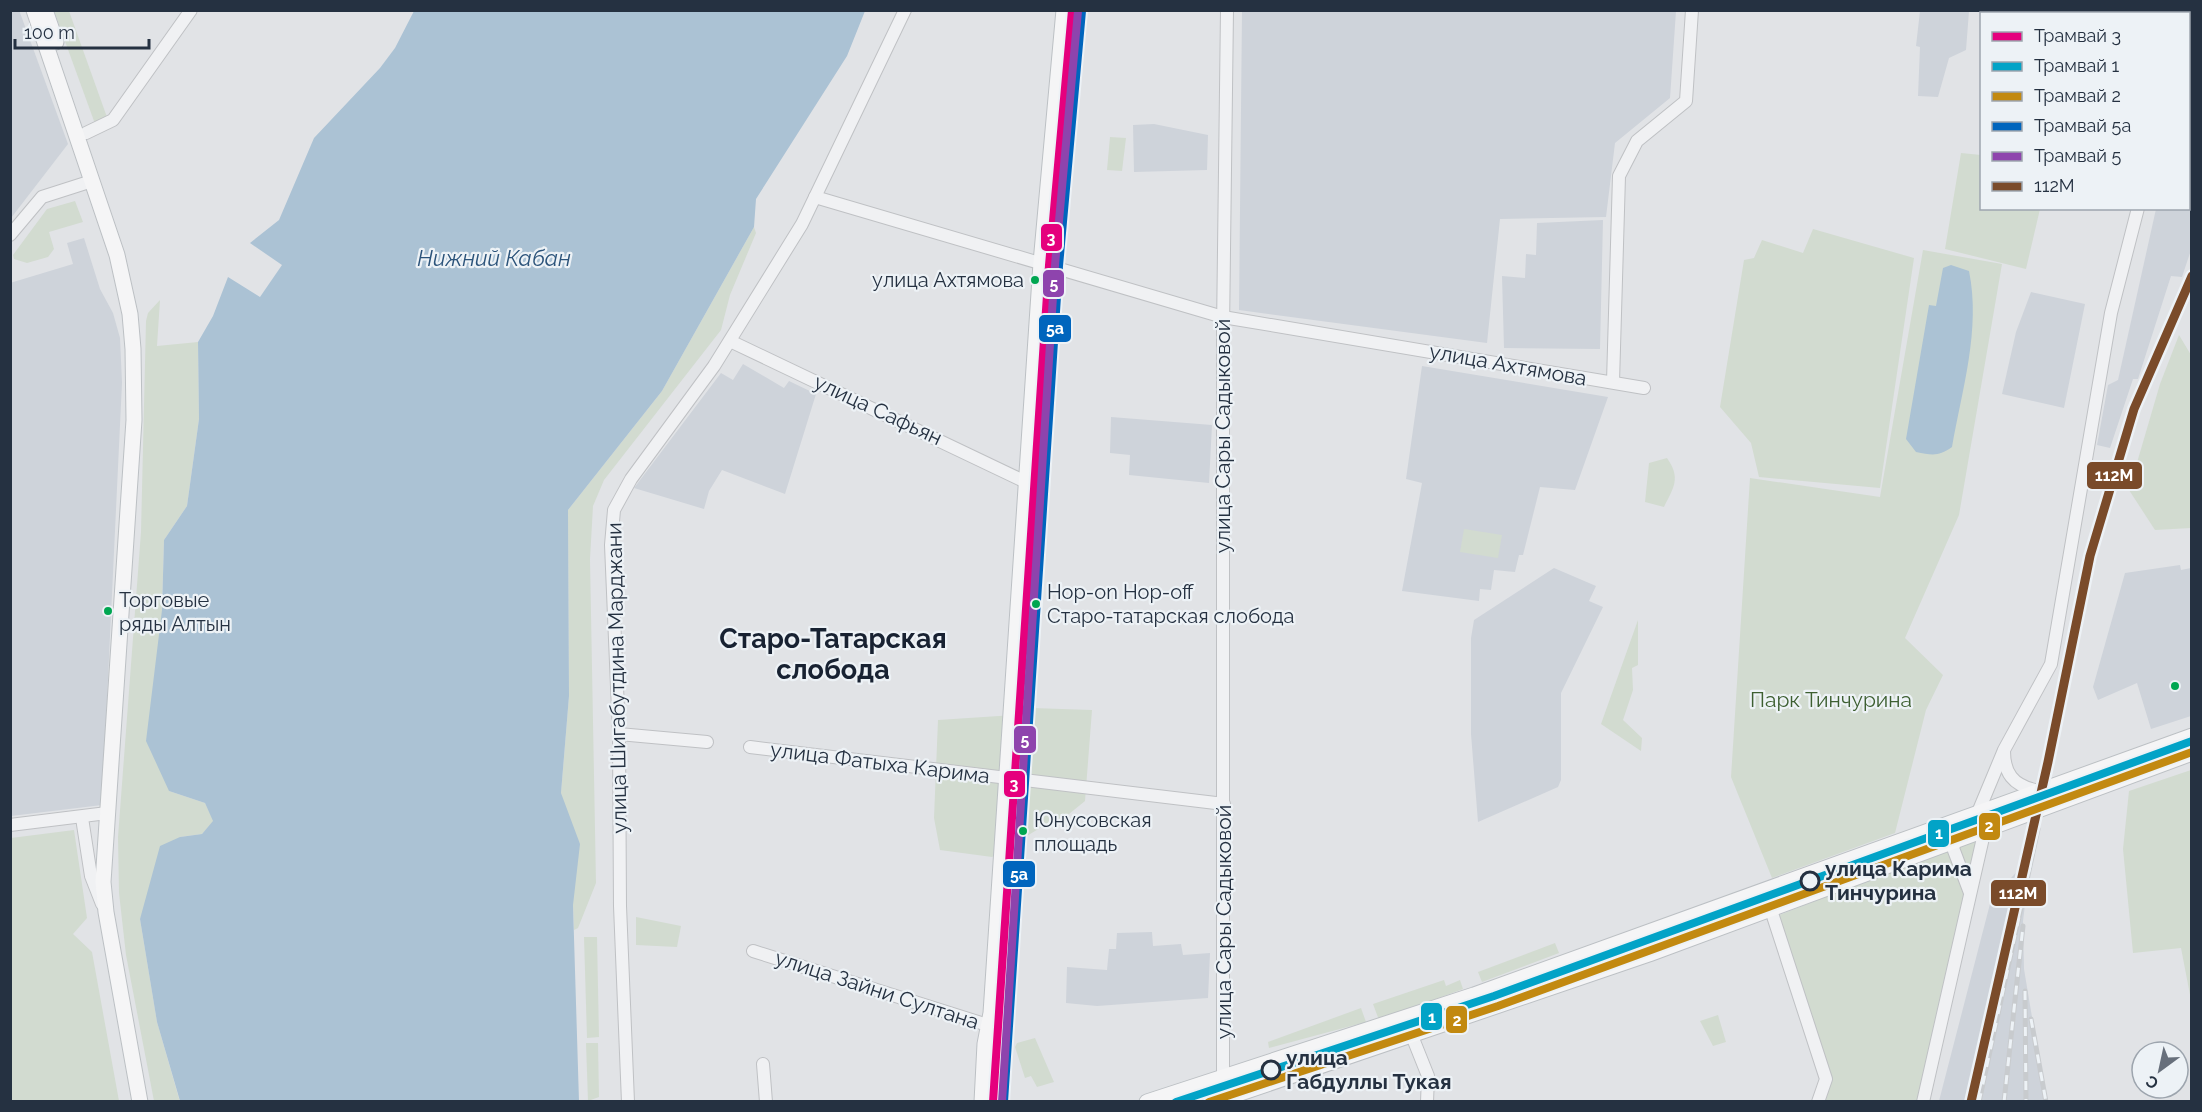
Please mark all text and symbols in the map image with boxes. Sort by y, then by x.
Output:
scale bar [15,12,148,50]
legend [1980,12,2190,210]
text: 100 m [24,22,75,43]
text: Трамвай 3 [2034,25,2121,46]
text: Трамвай 1 [2034,55,2120,76]
text: Трамвай 2 [2034,85,2121,106]
text: Трамвай 5а [2034,115,2131,136]
text: Трамвай 5 [2034,145,2122,166]
text: 112М [2034,175,2075,196]
line badge: 3 [1040,223,1063,252]
text: 3 [1047,229,1056,248]
water label: Нижний Кабан [417,245,571,271]
place label: улица Ахтямова [872,268,1024,292]
line badge: 5 [1042,269,1065,298]
marker: улица Ахтямова [1029,274,1041,286]
text: 5 [1050,274,1059,293]
line badge: 5а [1038,314,1072,343]
text: 5а [1046,319,1064,338]
street label: улица Сары Садыковой [1210,319,1235,553]
street label: улица Ахтямова [1427,338,1589,391]
street label: улица Сафьян [810,369,946,450]
line badge: 112М [2086,461,2143,490]
text: 112М [2095,466,2133,485]
street label: улица Шигабутдина Марджани [601,522,632,834]
place label: Hop-on Hop-off Старо-татарская слобода [1047,580,1294,628]
place label: Торговые ряды Алтын [119,588,231,636]
marker: Hop-on Hop-off Старо-татарская слобода [1030,598,1042,610]
marker: Торговые ряды Алтын [102,605,114,617]
district label: Старо-Татарская слобода [719,623,947,685]
unlabelled marker [2169,680,2181,692]
park label: Парк Тинчурина [1750,687,1912,712]
line badge: 5 [1013,725,1037,754]
text: 5 [1021,730,1030,749]
street label: улица Фатыха Карима [769,737,991,788]
line badge: 3 [1003,770,1026,798]
text: 3 [1010,775,1019,794]
street label: улица Сары Садыковой [1211,805,1236,1039]
place label: Юнусовская площадь [1034,808,1152,856]
line badge: 2 [1978,812,2001,841]
text: 2 [1984,817,1994,836]
line badge: 1 [1927,819,1950,848]
text: 1 [1935,824,1943,843]
marker: Юнусовская площадь [1017,825,1029,837]
place label: улица Карима Тинчурина [1825,856,1972,905]
line badge: 5а [1002,860,1036,888]
text: 5а [1010,865,1028,884]
marker: улица Карима Тинчурина [1800,871,1820,891]
line badge: 112М [1990,879,2047,907]
text: 112М [1999,884,2037,903]
street label: улица Зайни Султана [772,945,982,1034]
line badge: 1 [1420,1002,1443,1031]
line badge: 2 [1445,1005,1468,1034]
text: 1 [1428,1008,1436,1027]
text: 2 [1452,1011,1462,1030]
north arrow [2130,1040,2190,1100]
place label: улица Габдуллы Тукая [1286,1045,1452,1094]
marker: улица Габдуллы Тукая [1261,1060,1281,1080]
text: С [2142,1071,2162,1093]

